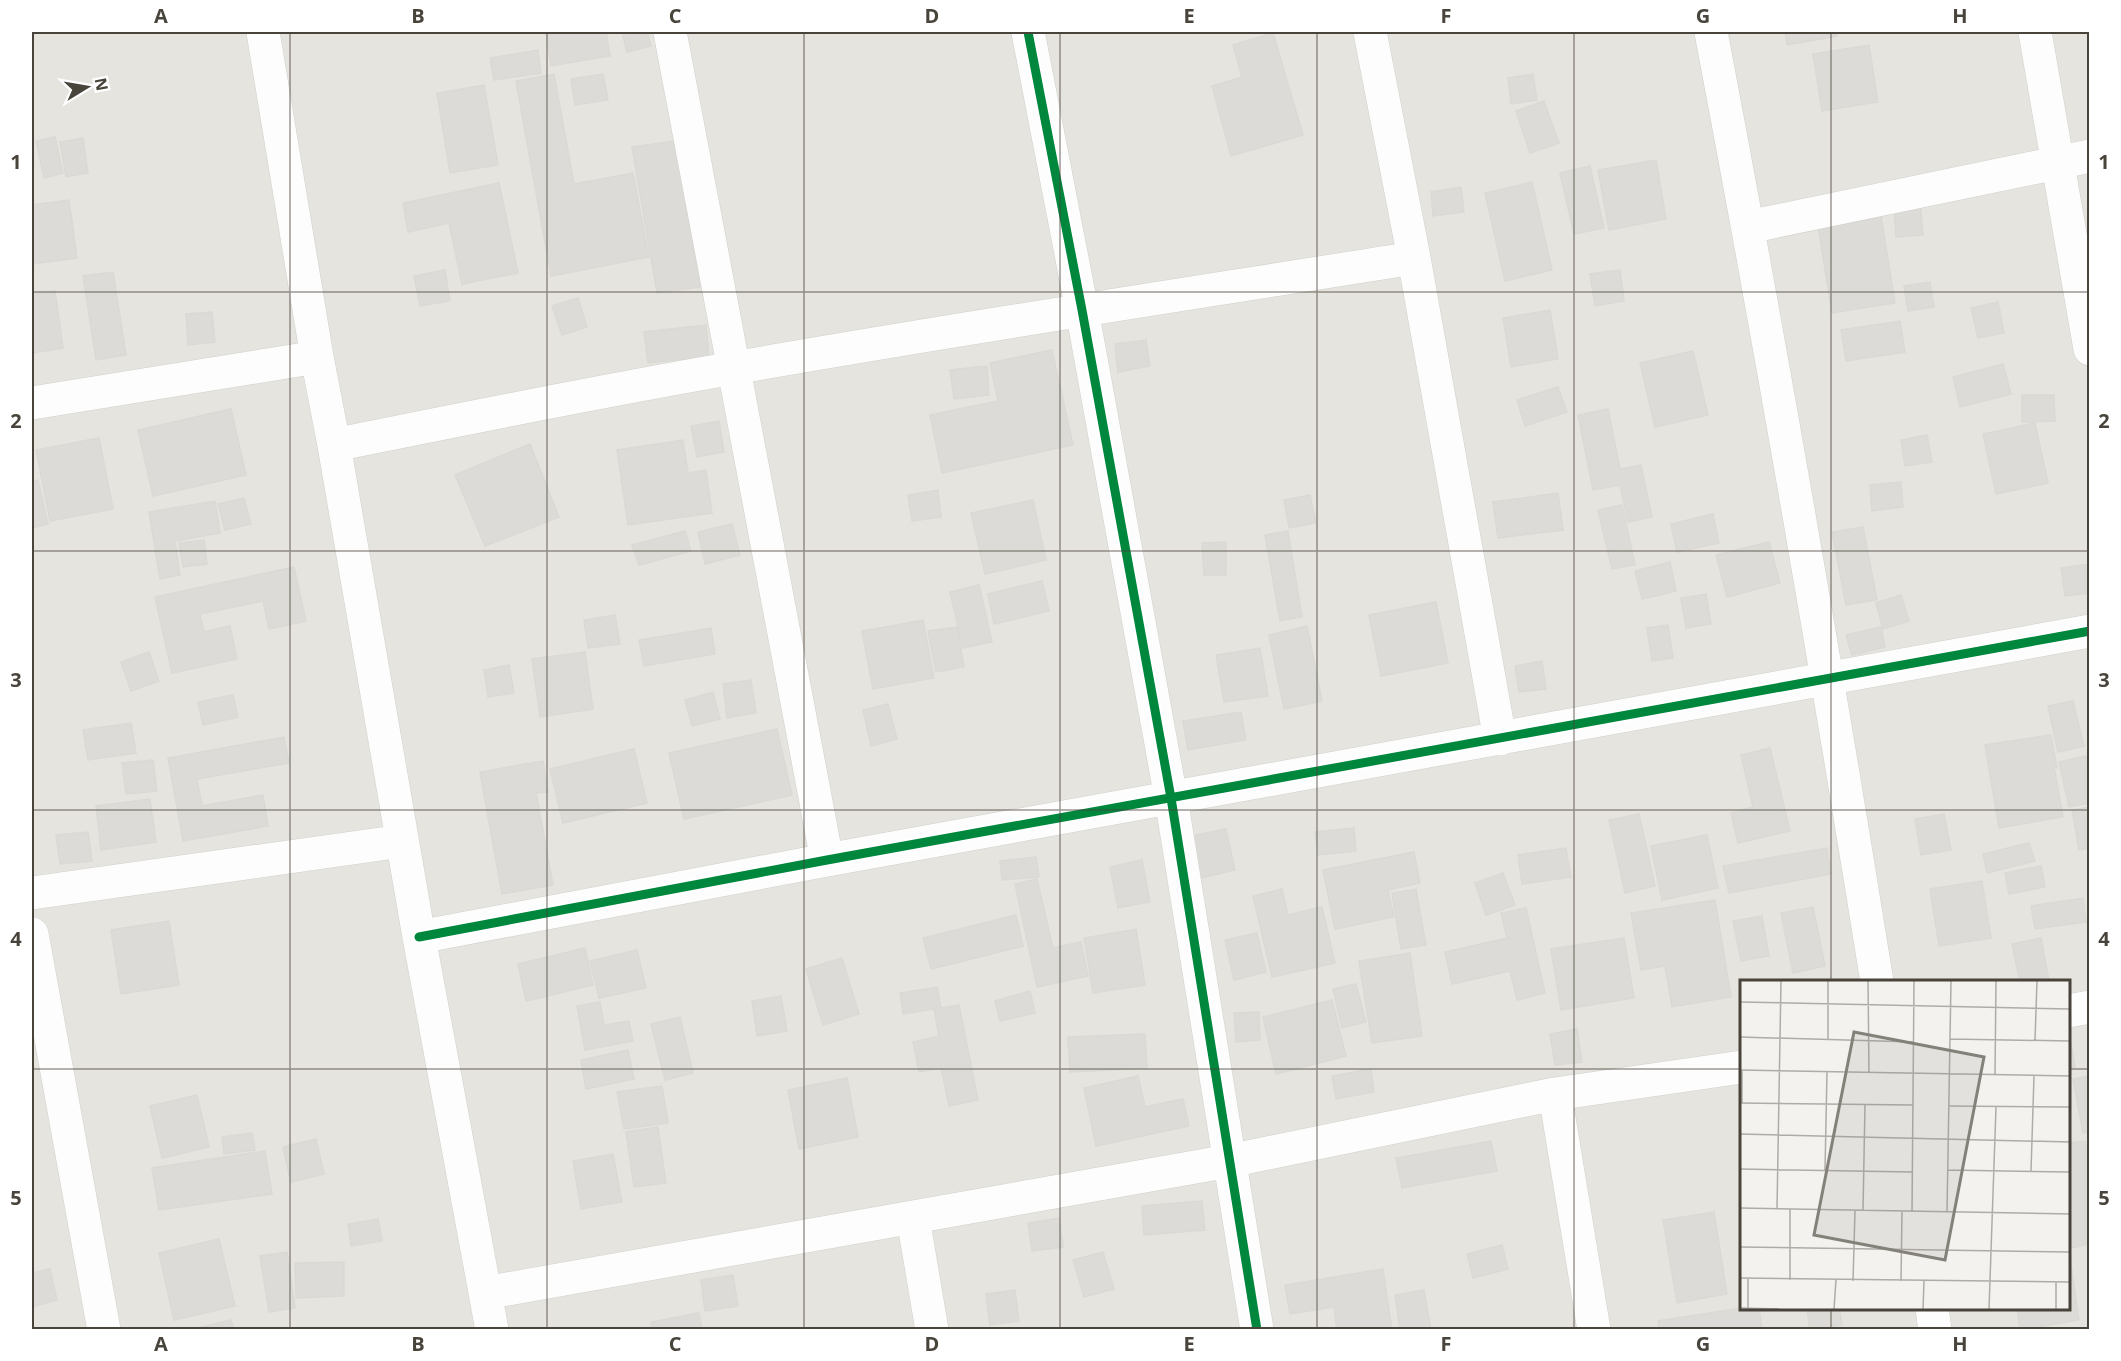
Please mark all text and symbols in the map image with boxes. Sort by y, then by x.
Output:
text: A [154,2,168,29]
text: B [411,2,425,29]
text: C [669,2,682,29]
text: D [925,2,939,29]
text: E [1183,2,1195,29]
text: F [1441,2,1451,29]
text: G [1696,2,1710,29]
text: H [1952,2,1968,29]
north arrow [57,57,117,117]
text: N [90,76,114,93]
text: 1 [10,148,22,175]
text: 1 [2098,148,2110,175]
text: 2 [10,407,22,434]
text: 2 [2098,407,2110,434]
text: 3 [10,666,22,693]
text: 3 [2098,666,2110,693]
text: 4 [10,925,22,952]
text: 4 [2098,925,2110,952]
inset map [1740,980,2070,1310]
text: 5 [10,1184,22,1211]
text: 5 [2098,1184,2110,1211]
text: A [154,1330,168,1357]
text: B [411,1330,425,1357]
text: C [669,1330,682,1357]
text: D [925,1330,939,1357]
text: E [1183,1330,1195,1357]
text: F [1441,1330,1451,1357]
text: G [1696,1330,1710,1357]
text: H [1952,1330,1968,1357]

